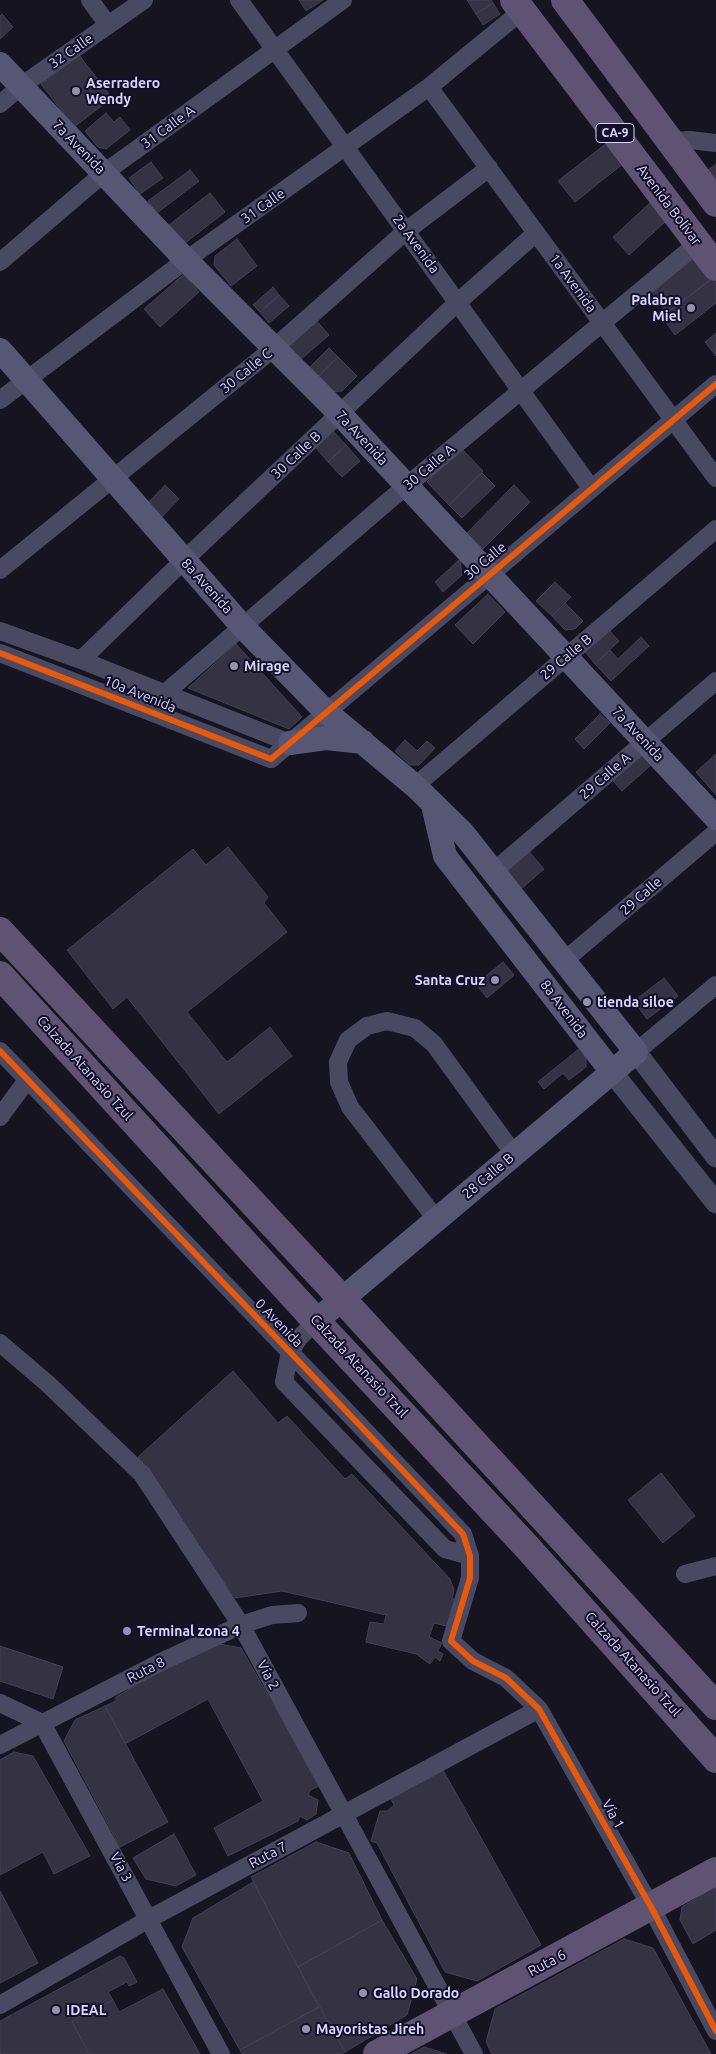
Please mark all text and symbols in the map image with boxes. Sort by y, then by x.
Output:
street label: 32 Calle [46,30,96,72]
place label: Aserradero Wendy [86,75,160,108]
marker: Aserradero Wendy [70,85,82,97]
street label: 31 Calle A [138,102,198,152]
street label: 7a Avenida [49,117,109,177]
road number: CA-9 [596,124,634,142]
street label: Avenida Bolívar [633,161,705,249]
street label: 31 Calle [238,185,288,227]
street label: 2a Avenida [389,211,443,277]
street label: 1a Avenida [546,250,600,316]
place label: Palabra Miel [631,292,681,324]
marker: Palabra Miel [685,302,697,314]
street label: 30 Calle C [217,345,275,397]
street label: 7a Avenida [332,407,392,469]
street label: 30 Calle B [268,428,324,482]
street label: 30 Calle A [400,441,458,493]
street label: 30 Calle [461,539,509,583]
street label: 8a Avenida [178,555,236,617]
street label: 29 Calle B [537,631,595,683]
place label: Mirage [244,658,290,674]
marker: Mirage [228,660,240,672]
street label: 10a Avenida [101,672,179,716]
street label: 7a Avenida [608,703,668,765]
street label: 29 Calle A [576,749,634,803]
street label: 29 Calle [617,873,665,919]
place label: Santa Cruz [415,972,485,988]
marker: Santa Cruz [489,974,501,986]
street label: 8a Avenida [537,977,591,1041]
place label: tienda siloe [597,994,674,1010]
marker: tienda siloe [581,996,593,1008]
street label: Calzada Atanasio Tzul [34,1012,136,1124]
street label: 28 Calle B [459,1150,517,1202]
street label: 0 Avenida [252,1295,306,1351]
street label: Calzada Atanasio Tzul [307,1311,411,1421]
street label: Calzada Atanasio Tzul [582,1608,684,1720]
place label: Terminal zona 4 [137,1623,240,1639]
marker: Terminal zona 4 [121,1625,133,1637]
street label: Ruta 8 [124,1653,168,1687]
street label: Vía 2 [253,1657,283,1693]
street label: Vía 1 [598,1796,628,1832]
street label: Ruta 7 [246,1838,290,1872]
street label: Vía 3 [106,1849,136,1885]
street label: Ruta 6 [525,1946,569,1980]
place label: Gallo Dorado [373,1985,459,2001]
marker: Gallo Dorado [357,1987,369,1999]
place label: IDEAL [66,2002,106,2018]
marker: IDEAL [50,2004,62,2016]
place label: Mayoristas Jireh [316,2021,424,2037]
marker: Mayoristas Jireh [300,2023,312,2035]

